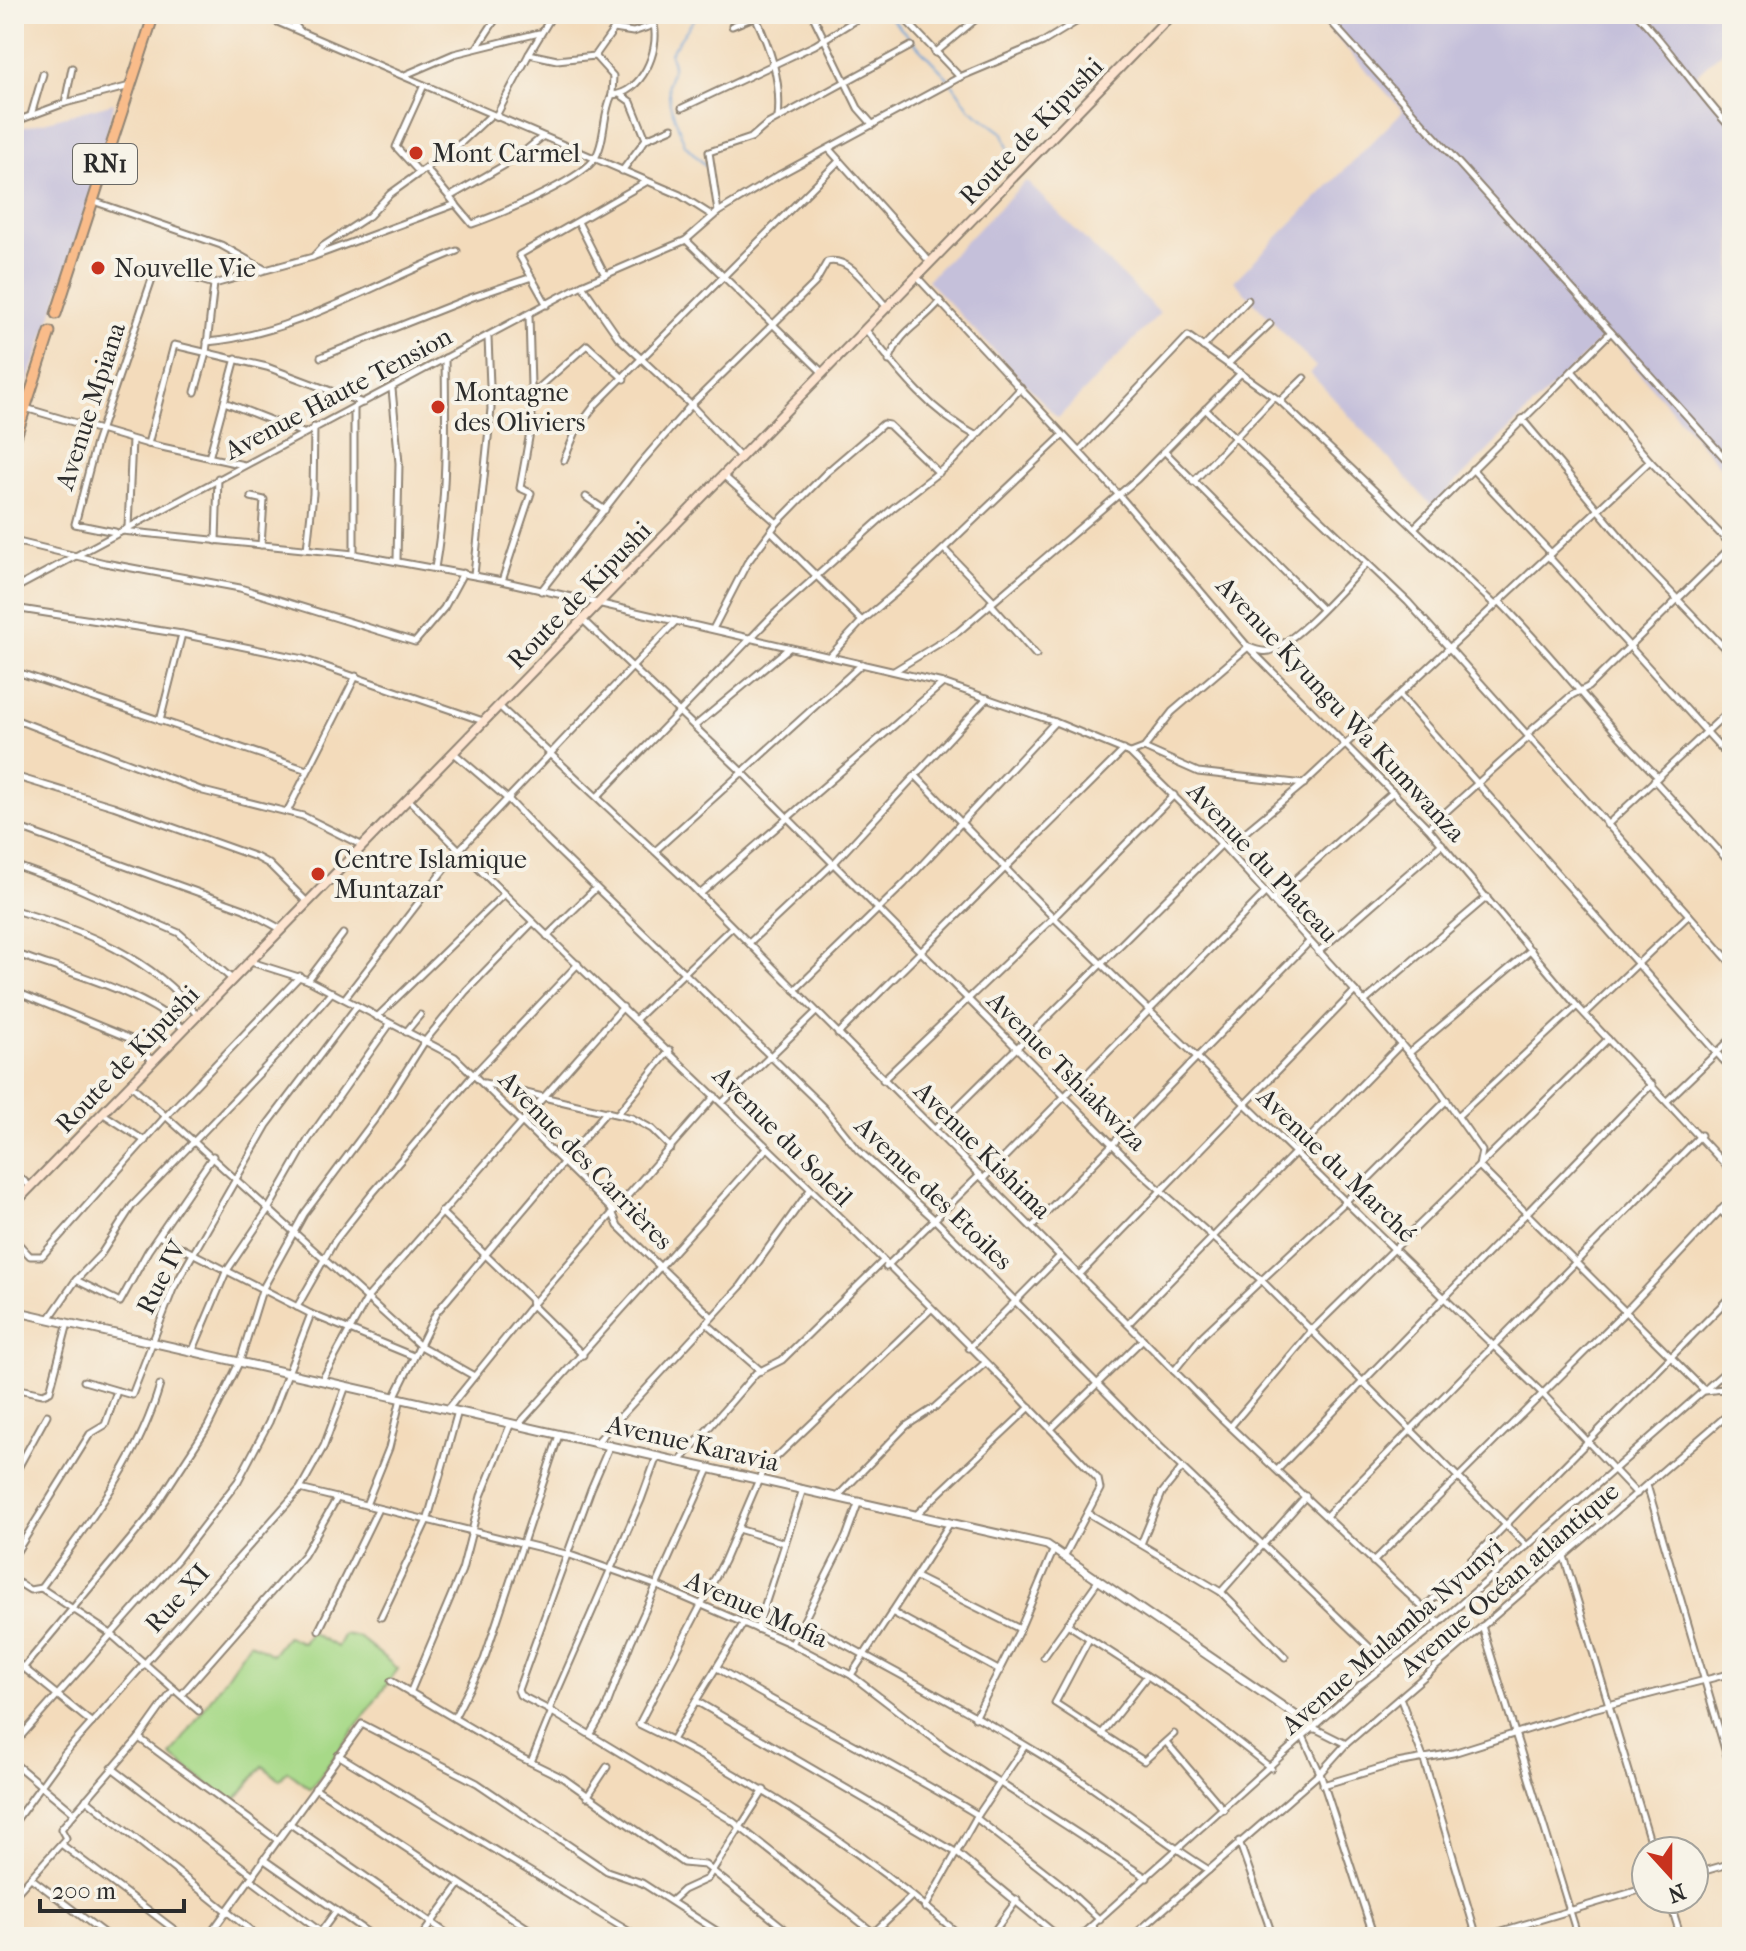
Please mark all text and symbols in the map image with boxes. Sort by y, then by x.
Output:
street label: Route de Kipushi [953,51,1110,212]
place label: Mont Carmel [432,138,580,169]
road number: RN1 [73,144,137,184]
marker: Mont Carmel [407,144,425,162]
place label: Nouvelle Vie [114,253,256,284]
marker: Nouvelle Vie [89,259,107,277]
street label: Avenue Mpiana [49,318,132,495]
street label: Avenue Haute Tension [218,320,457,467]
place label: Montagne des Oliviers [454,377,585,438]
marker: Montagne des Oliviers [429,398,447,416]
street label: Route de Kipushi [501,515,658,676]
street label: Avenue Kyungu Wa Kumwanza [1209,570,1472,849]
street label: Avenue du Plateau [1180,775,1345,949]
place label: Centre Islamique Muntazar [334,844,527,905]
marker: Centre Islamique Muntazar [309,865,327,883]
street label: Route de Kipushi [49,979,206,1140]
street label: Avenue Tshiakwiza [980,984,1154,1158]
street label: Avenue du Soleil [706,1059,859,1213]
street label: Avenue des Carrières [491,1064,679,1256]
street label: Avenue Kishima [907,1075,1058,1226]
street label: Avenue du Marché [1250,1081,1423,1249]
street label: Avenue des Etoiles [848,1110,1019,1276]
street label: Rue IV [130,1234,194,1319]
street label: Avenue Karavia [603,1408,783,1479]
street label: Avenue Océan atlantique [1393,1476,1625,1684]
street label: Avenue Mulamba Nyunyi [1275,1532,1510,1742]
street label: Rue XI [138,1558,216,1639]
street label: Avenue Mofia [680,1564,834,1655]
north arrow [1630,1835,1710,1915]
scale bar [40,1863,184,1913]
text: 200 m [52,1877,116,1905]
text: N [1664,1878,1689,1908]

